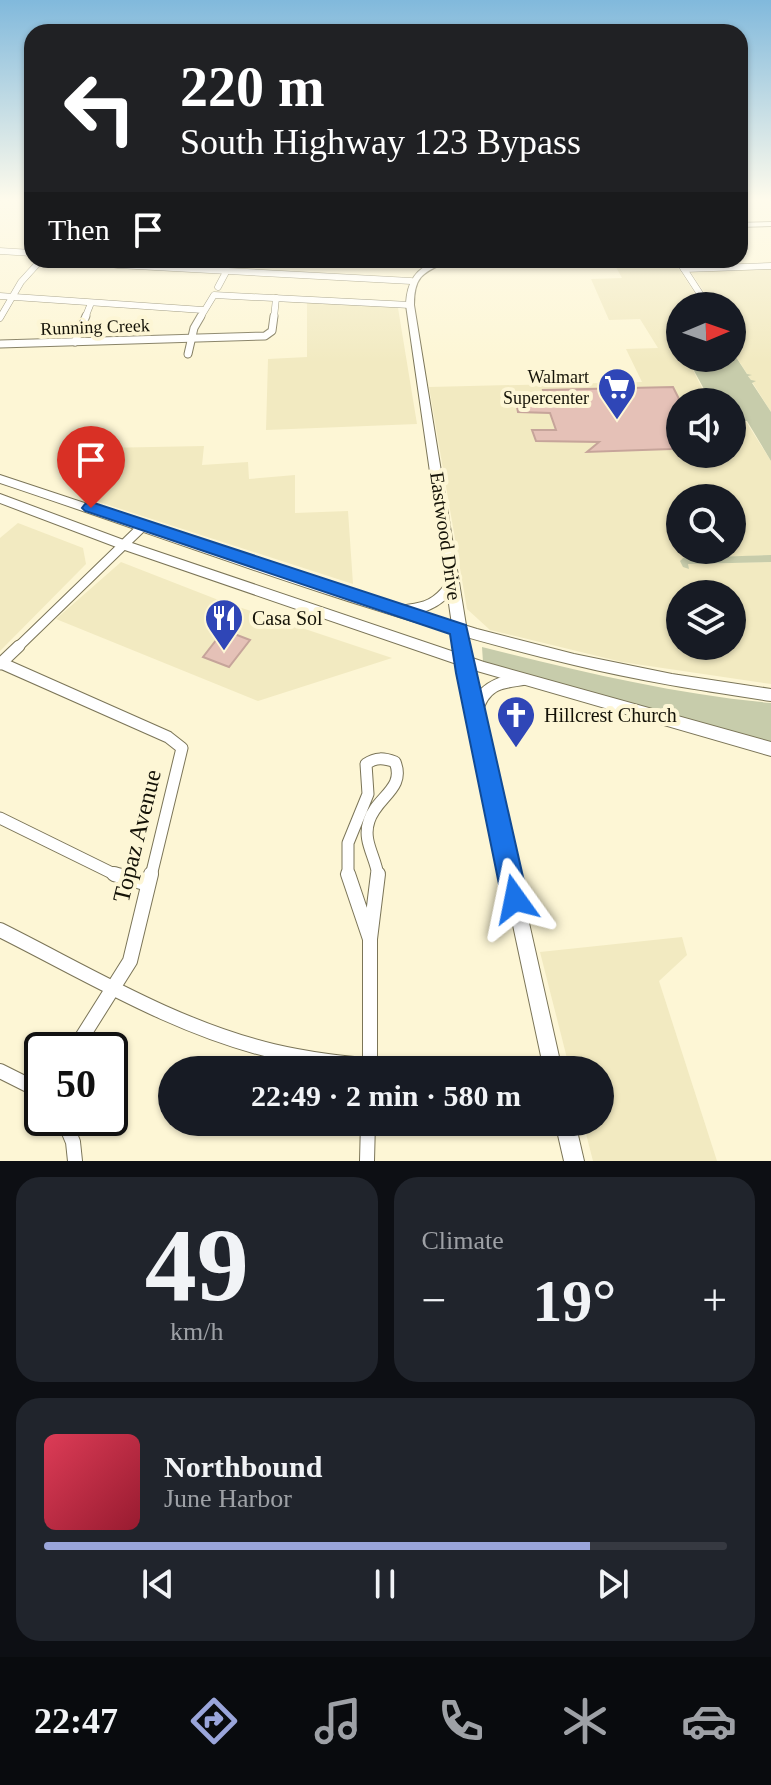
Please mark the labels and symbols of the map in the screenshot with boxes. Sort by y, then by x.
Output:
north arrow [666,292,746,372]
street label: Running Creek [40,315,150,339]
supermarket icon: Walmart Supercenter [596,366,638,421]
place label: Walmart Supercenter [503,367,589,408]
pin [57,426,125,508]
street label: Eastwood Drive [426,470,466,602]
restaurant icon: Casa Sol [203,597,245,652]
place label: Casa Sol [252,607,323,629]
church icon: Hillcrest Church [495,694,537,749]
place label: Hillcrest Church [544,704,677,726]
street label: Topaz Avenue [108,767,166,905]
position arrow [473,857,557,941]
speed limit sign: 50 [24,1032,128,1136]

